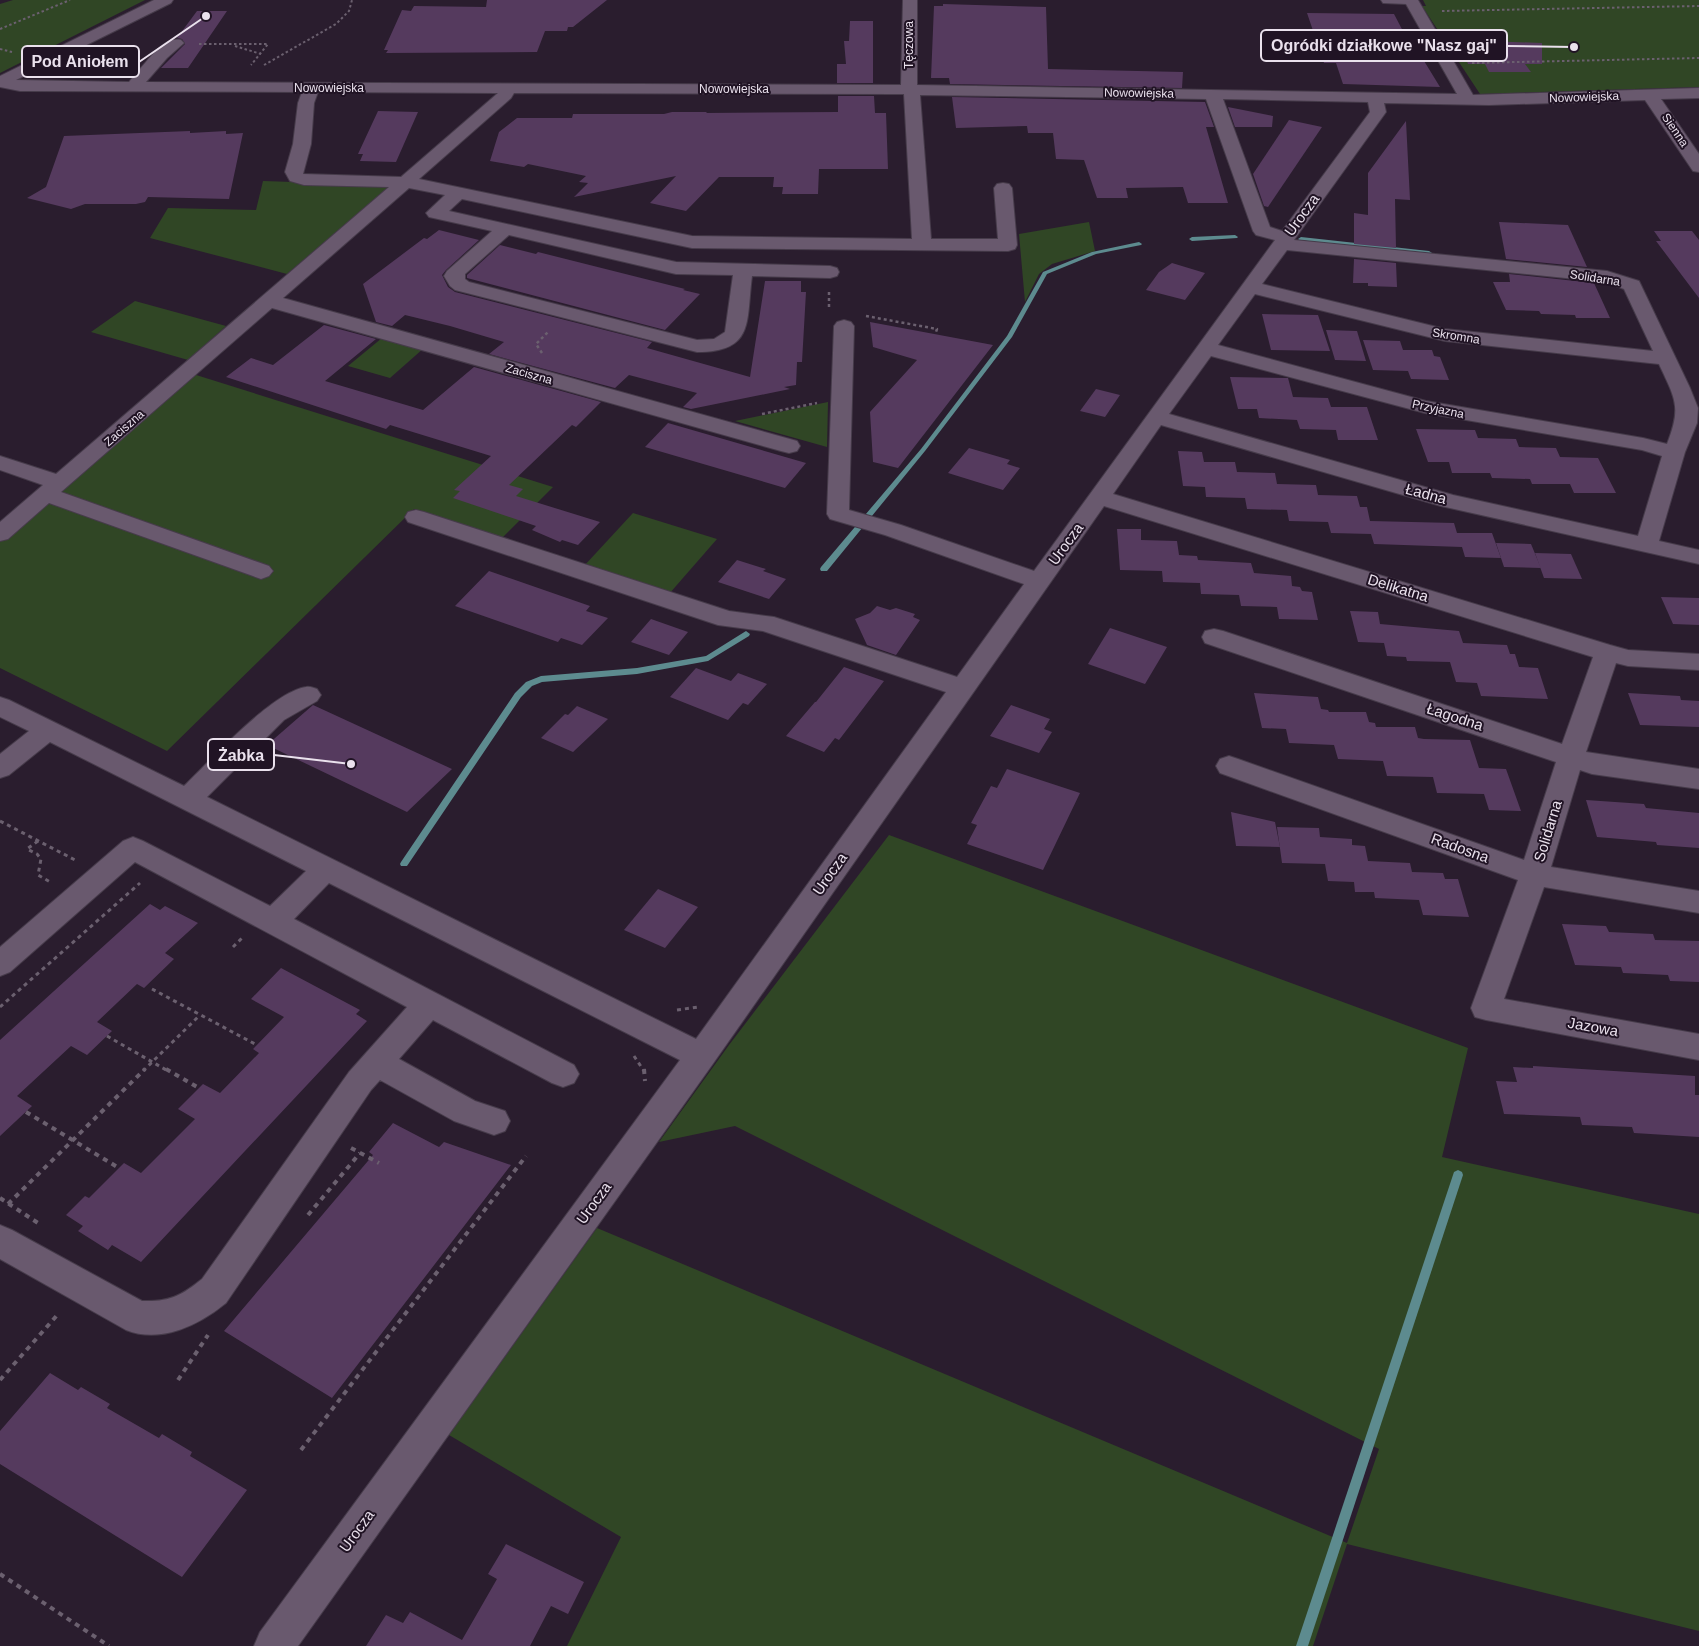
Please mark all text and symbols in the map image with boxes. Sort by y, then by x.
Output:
street label: Tęczowa [902,21,916,69]
callout: Ogródki działkowe "Nasz gaj" [1261,30,1507,61]
text: Ogródki działkowe "Nasz gaj" [1271,37,1497,54]
callout: Pod Aniołem [22,46,139,77]
text: Pod Aniołem [31,53,129,70]
street label: Nowowiejska [294,81,364,95]
street label: Nowowiejska [699,82,769,96]
street label: Nowowiejska [1104,85,1174,101]
street label: Nowowiejska [1549,89,1620,105]
street label: Sienna [1659,111,1691,150]
street label: Urocza [1281,190,1323,239]
street label: Solidarna [1569,267,1621,289]
street label: Skromna [1431,325,1481,347]
street label: Zaciszna [504,361,554,387]
street label: Przyjazna [1411,397,1466,421]
street label: Zaciszna [101,407,147,449]
street label: Ładna [1404,480,1449,507]
street label: Urocza [1045,519,1087,568]
street label: Delikatna [1366,570,1431,605]
street label: Łagodna [1425,699,1486,734]
callout: Żabka [208,739,274,770]
text: Żabka [218,747,264,764]
street label: Solidarna [1530,797,1565,864]
street label: Radosna [1429,829,1492,866]
street label: Urocza [809,849,851,898]
street label: Jazowa [1567,1014,1620,1039]
street label: Urocza [573,1178,615,1227]
street label: Urocza [336,1506,378,1555]

